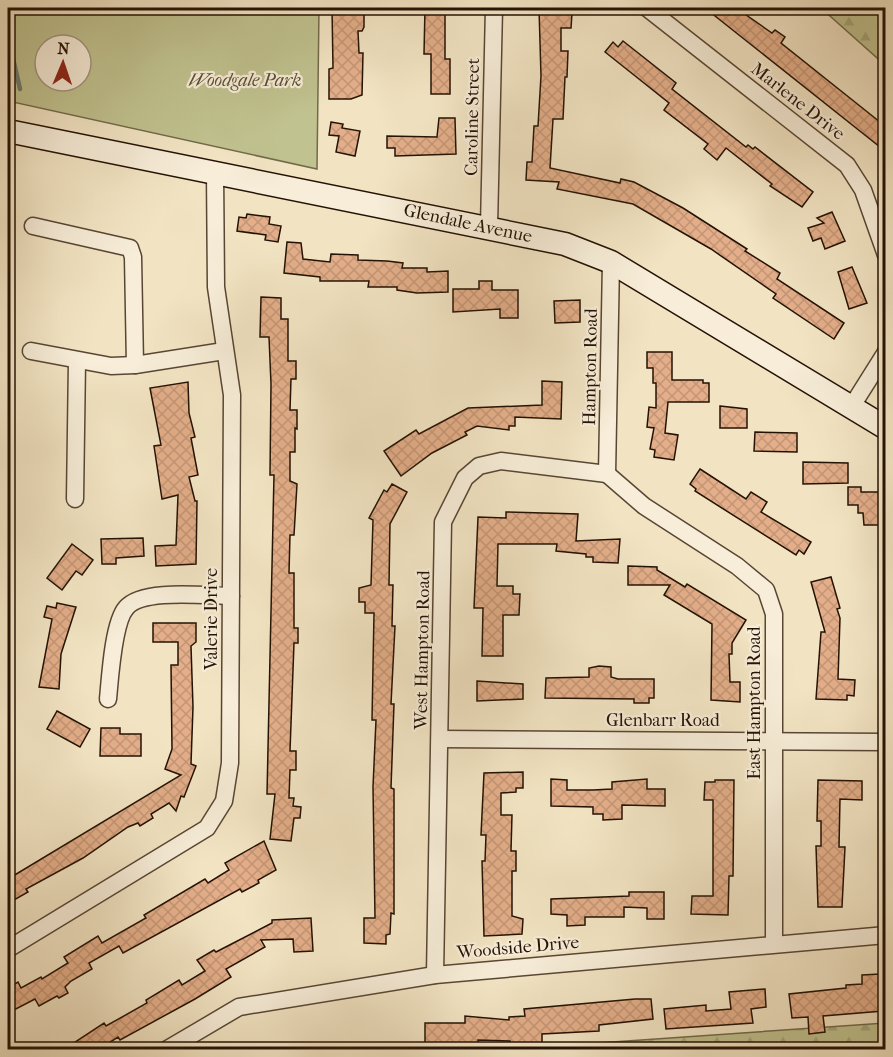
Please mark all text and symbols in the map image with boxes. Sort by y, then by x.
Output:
north arrow [33,33,93,93]
text: N [57,39,71,58]
street label: Caroline Street [461,57,484,176]
street label: Marlene Drive [747,58,849,145]
park label: Woodgale Park [188,70,302,91]
street label: Glendale Avenue [402,200,534,247]
street label: Hampton Road [579,308,602,426]
street label: Valerie Drive [201,568,222,671]
street label: West Hampton Road [411,570,434,731]
street label: East Hampton Road [744,626,765,780]
street label: Glenbarr Road [606,710,720,731]
street label: Woodside Drive [455,932,580,963]

